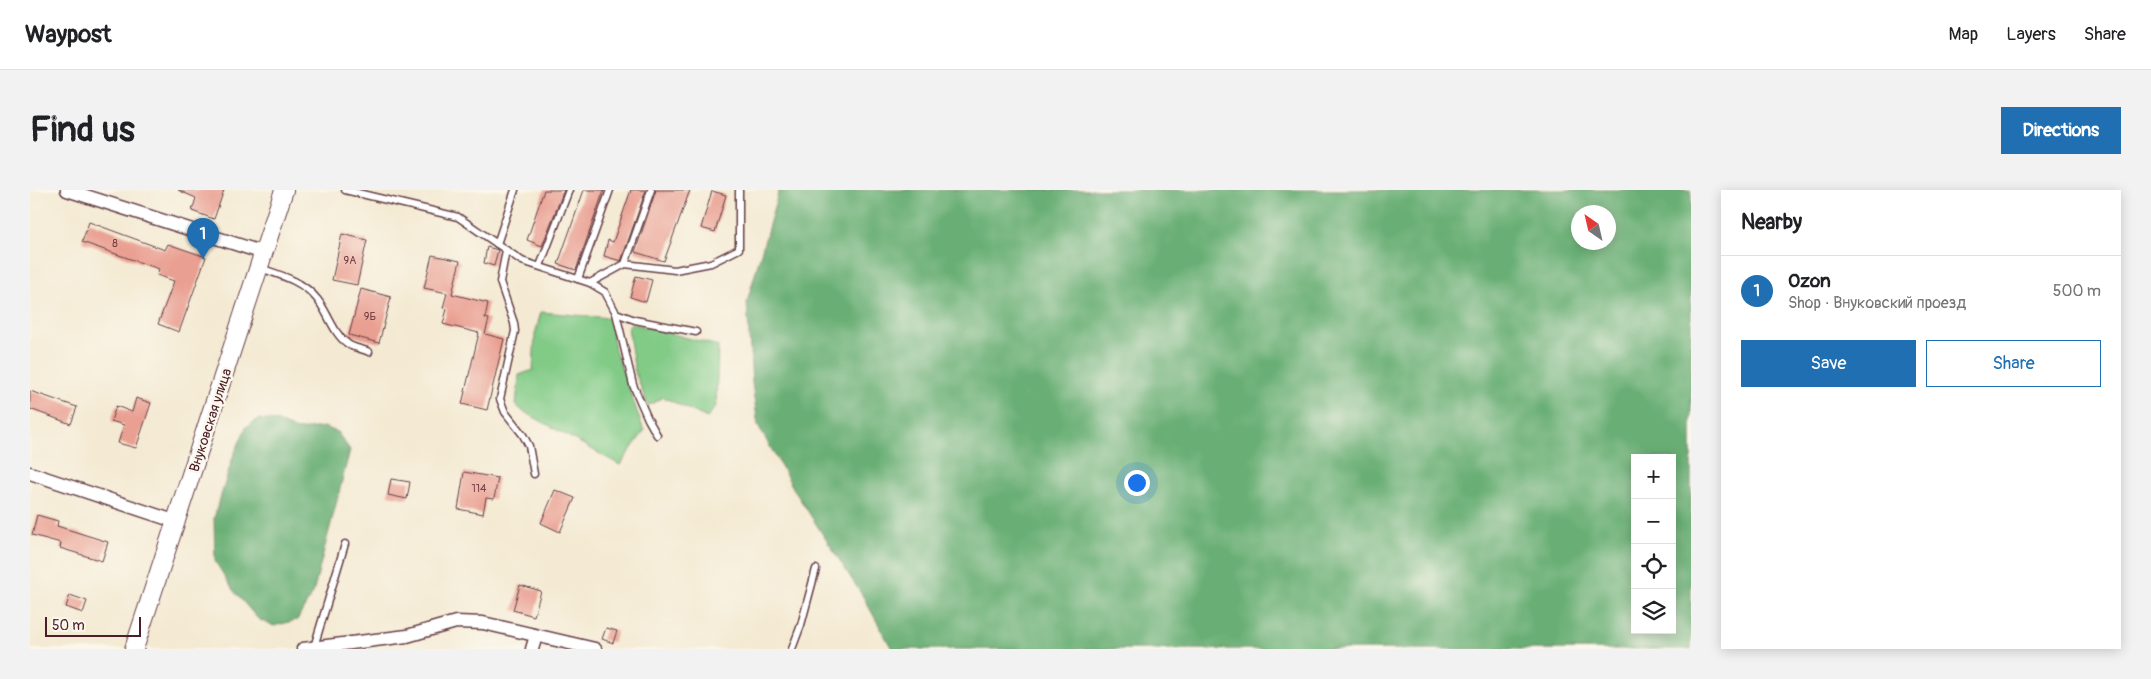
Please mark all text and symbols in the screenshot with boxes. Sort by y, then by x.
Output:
text: Waypost [25,20,112,49]
text: Map [1949,23,1978,46]
text: Layers [2006,23,2056,46]
text: Share [2084,23,2126,46]
button: Directions [2001,107,2121,154]
text: Find us [30,108,135,152]
north arrow [1571,205,1616,250]
text: Nearby [1741,209,1802,236]
pin: 1 [187,218,219,259]
house number: 8 [112,237,118,250]
house number: 9А [344,254,356,267]
text: Ozon [1788,269,1831,293]
text: 1 [1754,281,1760,301]
text: 500 m [2053,281,2101,301]
text: Shop · Внуковский проезд [1788,293,1966,313]
house number: 9Б [364,310,376,323]
button: Save [1741,340,1916,387]
button: Share [1926,340,2101,387]
street label: Внуковская улица [186,366,235,474]
map controls [1631,454,1676,634]
button: + [1631,454,1676,499]
your location [1124,470,1150,496]
house number: 114 [472,482,487,495]
button: − [1631,499,1676,544]
button: locate [1631,544,1676,589]
button: layers [1631,589,1676,634]
scale bar [45,614,141,637]
text: 50 m [52,617,85,634]

